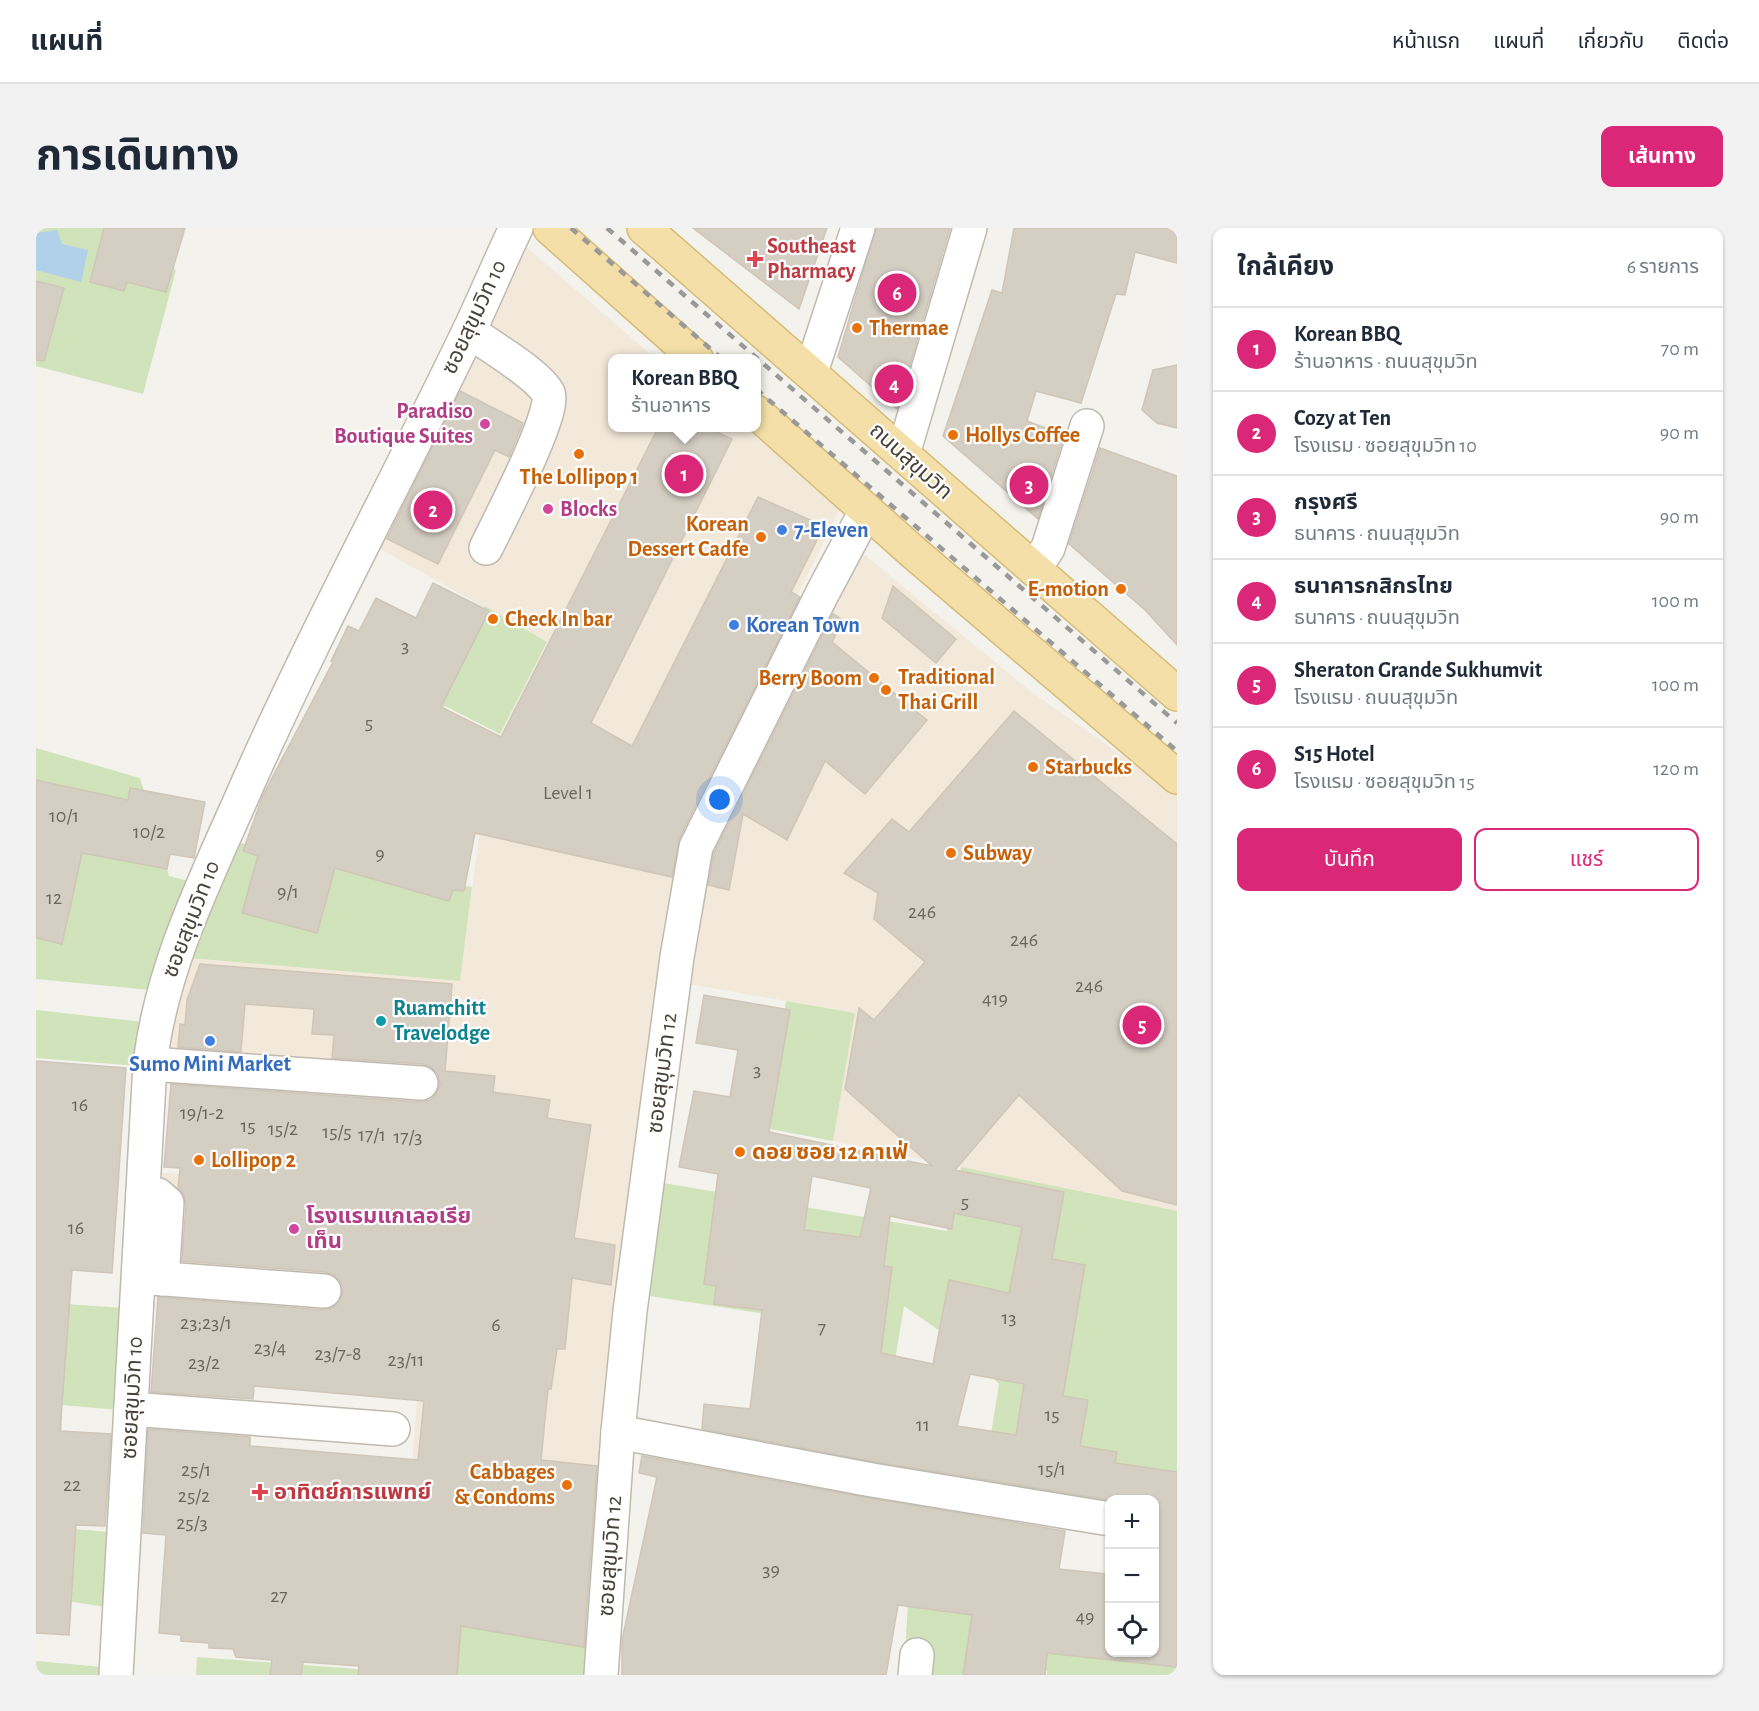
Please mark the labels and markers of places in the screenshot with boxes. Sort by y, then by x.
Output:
place label: Southeast Pharmacy [767,235,857,283]
marker: Southeast Pharmacy [748,252,762,266]
pin: 6 [878,270,916,316]
place label: Thermae [869,317,949,339]
marker: Thermae [850,321,864,335]
pin: 4 [874,362,914,406]
place label: Paradiso Boutique Suites [334,400,473,447]
marker: Paradiso Boutique Suites [478,417,492,431]
place label: Hollys Coffee [965,424,1080,447]
marker: Hollys Coffee [946,428,960,442]
marker: The Lollipop 1 [572,447,586,461]
pin: 1 [664,452,704,496]
pin: 3 [1010,462,1048,508]
place label: The Lollipop 1 [520,466,638,488]
pin: 2 [414,488,452,532]
place label: Blocks [560,498,617,520]
marker: Blocks [541,502,555,516]
place label: Korean Dessert Cadfe [628,513,749,560]
place label: 7-Eleven [794,519,869,541]
marker: 7-Eleven [775,523,789,537]
marker: Korean Dessert Cadfe [754,530,768,544]
place label: E-motion [1027,578,1109,600]
marker: E-motion [1114,582,1128,596]
place label: Check In bar [505,608,612,630]
marker: Check In bar [486,612,500,626]
place label: Korean Town [746,614,860,636]
marker: Korean Town [727,618,741,632]
place label: Traditional Thai Grill [898,666,995,713]
place label: Berry Boom [758,667,862,690]
marker: Berry Boom [867,671,881,685]
marker: Traditional Thai Grill [879,683,893,697]
place label: Starbucks [1045,756,1132,778]
marker: Starbucks [1026,760,1040,774]
place label: Subway [963,842,1032,865]
marker: Subway [944,846,958,860]
place label: Ruamchitt Travelodge [393,997,490,1044]
pin: 5 [1122,1002,1162,1048]
marker: Ruamchitt Travelodge [374,1014,388,1028]
marker: Sumo Mini Market [203,1034,217,1048]
place label: Sumo Mini Market [129,1053,291,1075]
place label: ดอย ซอย 12 คาเฟ่ [752,1140,908,1163]
marker: ดอย ซอย 12 คาเฟ่ [733,1145,747,1159]
place label: Lollipop 2 [211,1149,296,1171]
marker: Lollipop 2 [192,1153,206,1167]
place label: โรงแรมแกเลอเรีย เท็น [306,1205,471,1252]
marker: โรงแรมแกเลอเรีย เท็น [287,1222,301,1236]
place label: Cabbages & Condoms [454,1461,555,1508]
marker: Cabbages & Condoms [560,1478,574,1492]
place label: อาทิตย์การแพทย์ [274,1481,431,1503]
marker: อาทิตย์การแพทย์ [251,1483,269,1501]

